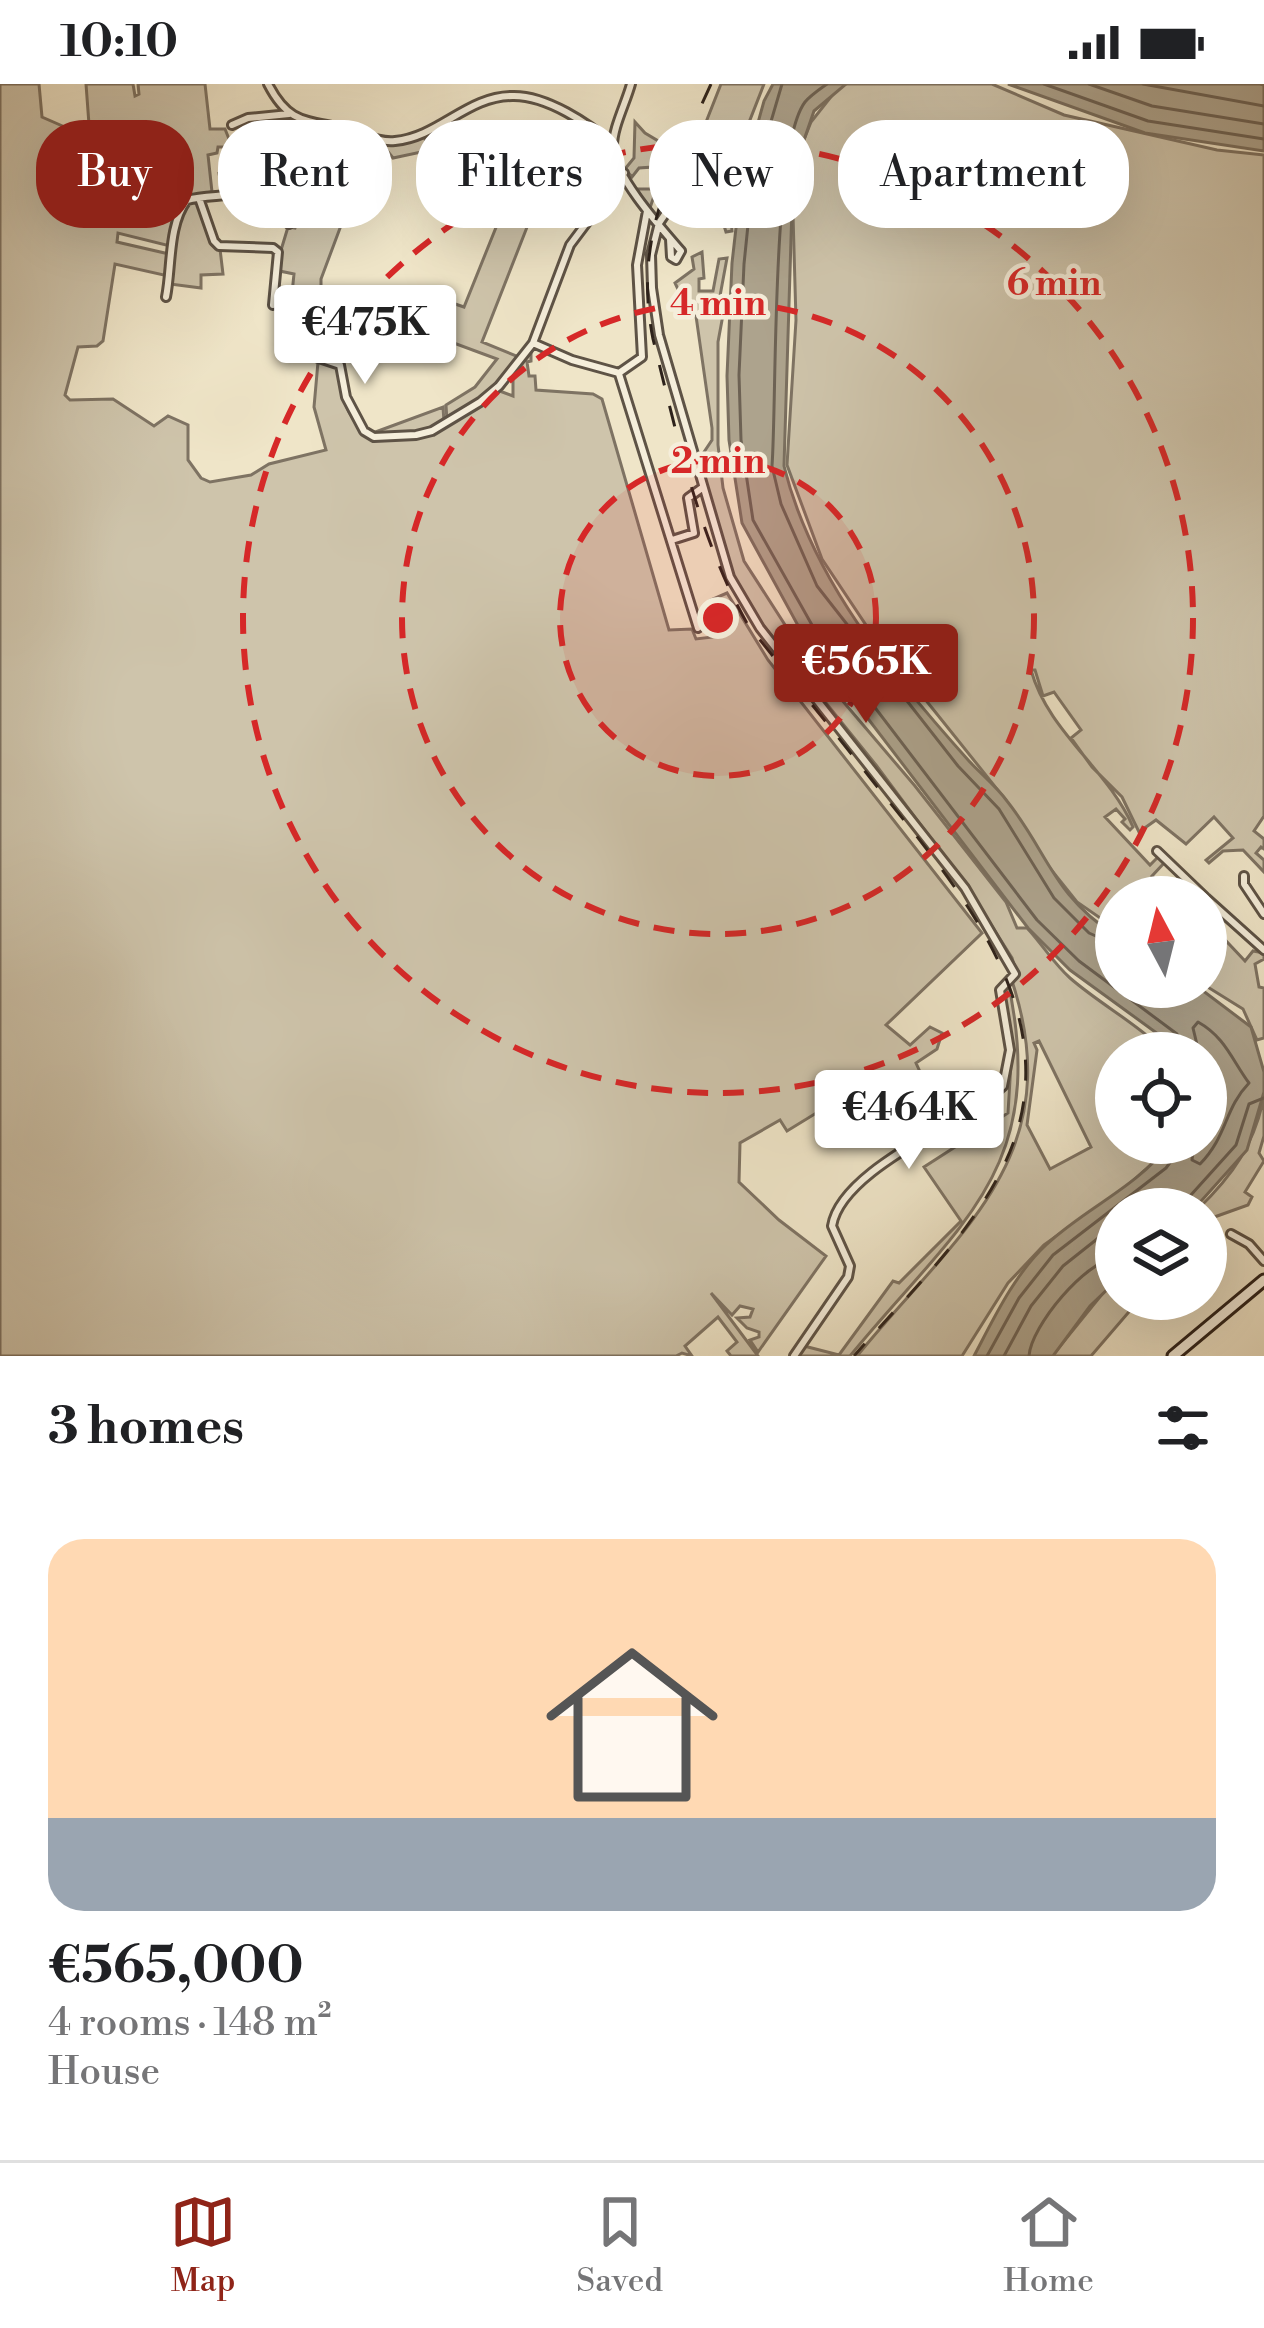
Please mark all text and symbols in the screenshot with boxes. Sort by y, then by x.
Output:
text: 10:10 [60,14,178,71]
chip: Buy [36,120,194,228]
chip: Rent [218,120,392,228]
chip: Filters [416,120,625,228]
chip: New [649,120,814,228]
chip: Apartment [838,120,1129,228]
text: 6 min [1007,262,1101,307]
text: 4 min [670,282,766,327]
pin: €475K [281,285,449,387]
text: €475K [301,299,429,348]
text: 2 min [671,440,765,485]
centre of rings [697,597,739,639]
pin: €565K [782,624,950,726]
text: €565K [801,638,931,687]
north arrow [1095,876,1227,1008]
map controls [1095,876,1227,1320]
button: locate [1095,1032,1227,1164]
pin: €464K [825,1070,993,1172]
text: €464K [842,1084,976,1133]
button: layers [1095,1188,1227,1320]
icon: filters [1150,1395,1216,1461]
text: 3 homes [48,1396,244,1460]
icon: home [524,1617,740,1833]
text: €565,000 [48,1935,304,1999]
text: 4 rooms · 148 m² [48,1999,331,2048]
text: House [48,2048,160,2097]
tab: Map [170,2189,236,2302]
tab: Saved [576,2189,663,2302]
tab: Home [1003,2189,1094,2302]

